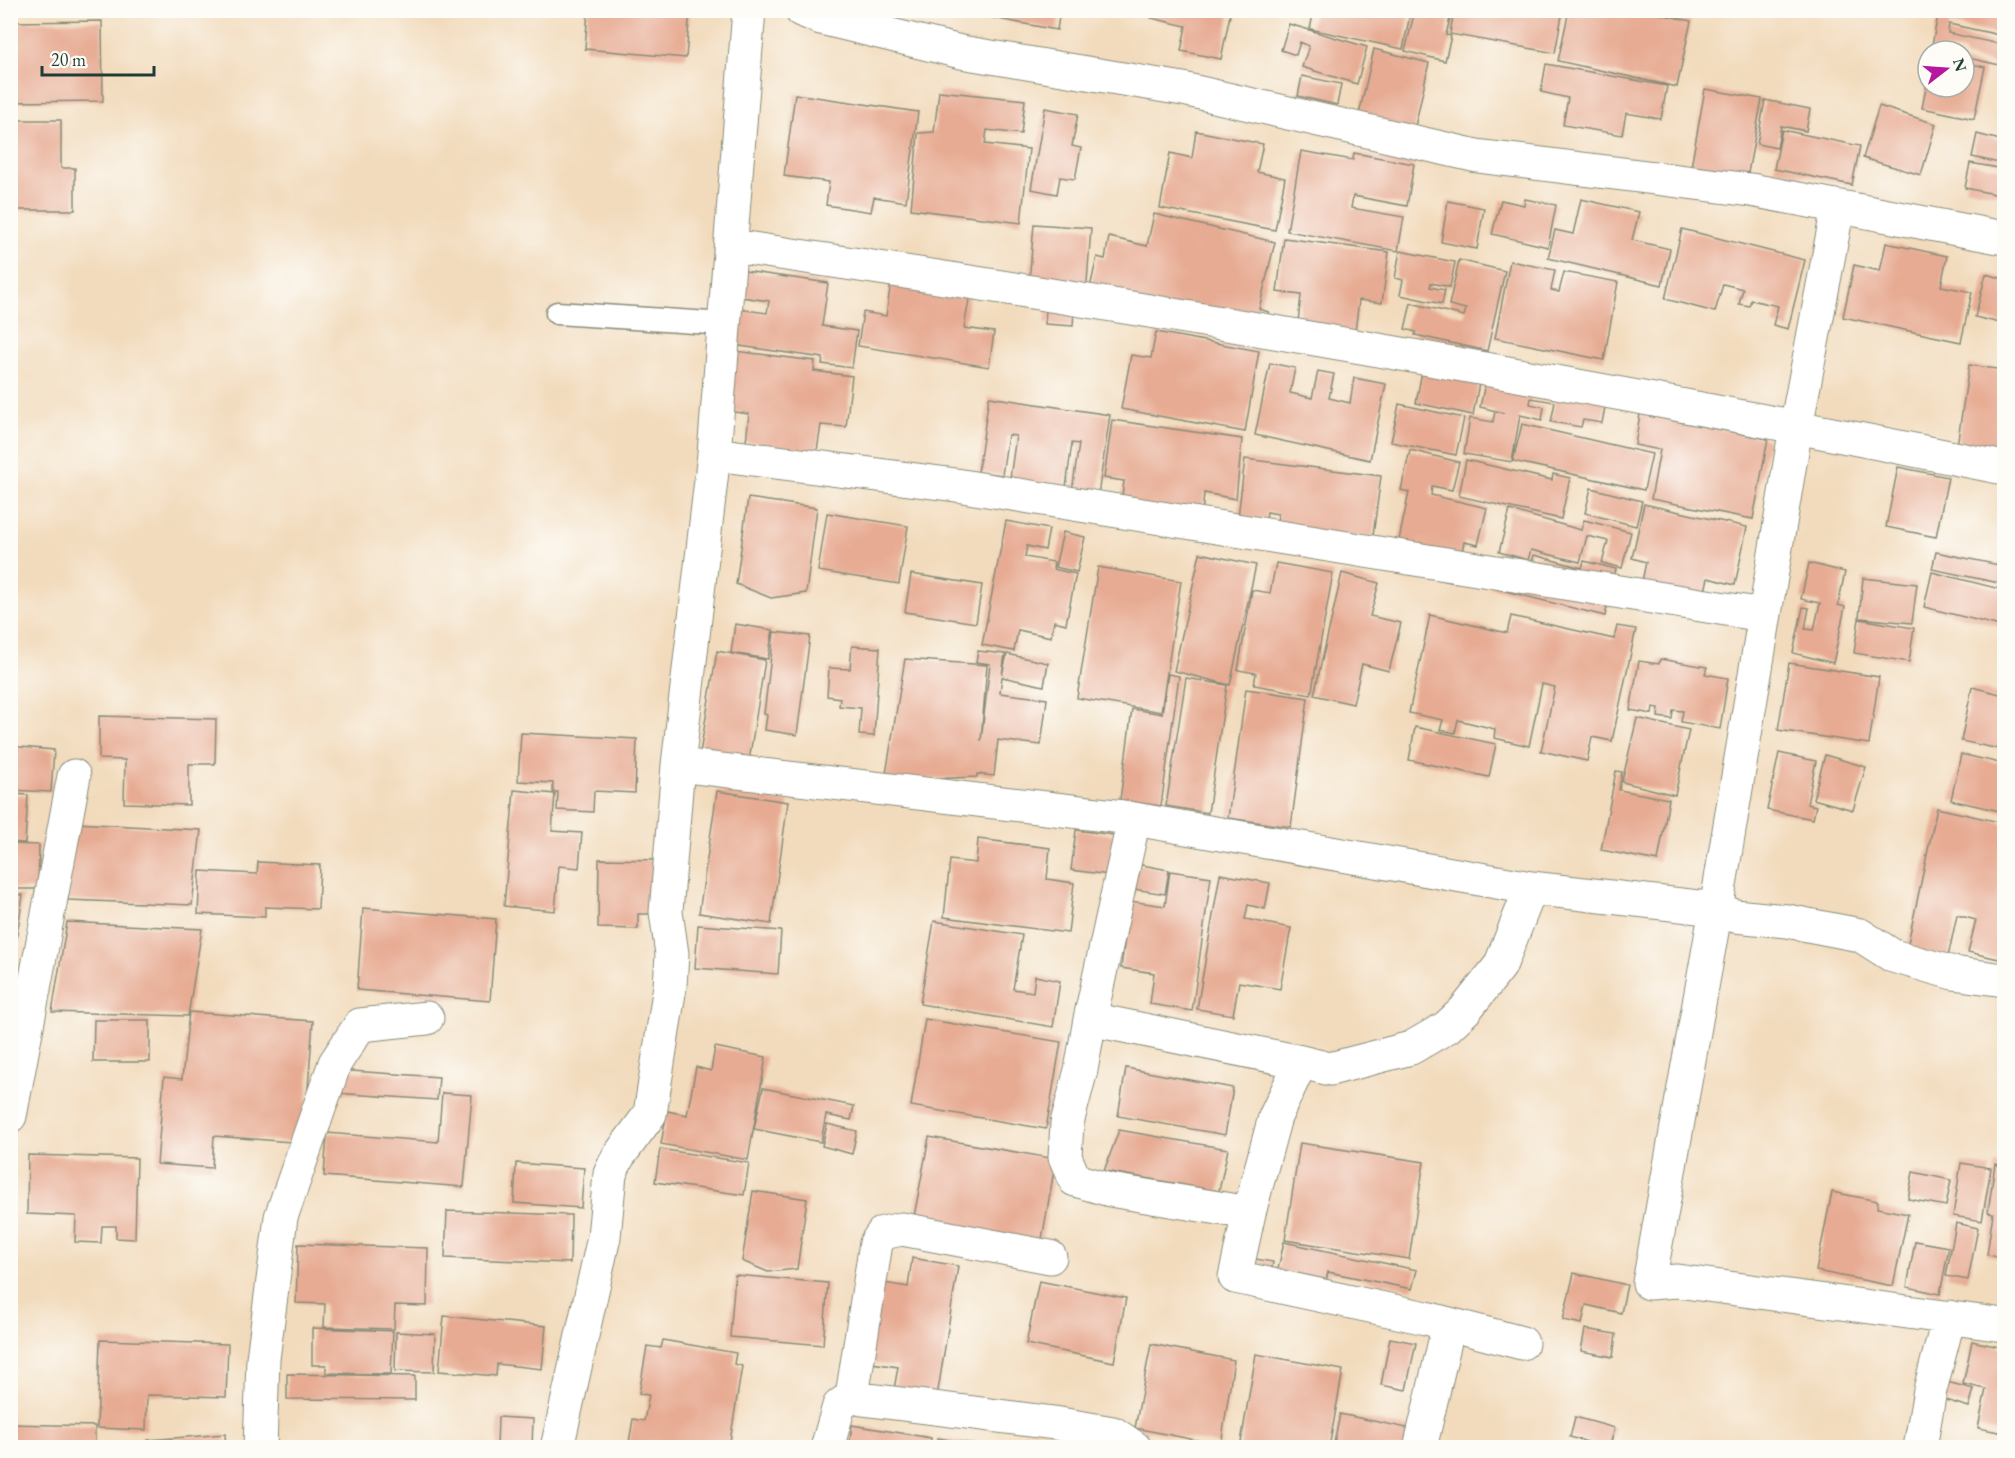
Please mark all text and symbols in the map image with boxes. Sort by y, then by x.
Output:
scale bar [42,39,154,77]
north arrow [1916,39,1976,99]
text: 20 m [51,48,86,71]
text: N [1948,55,1972,74]

